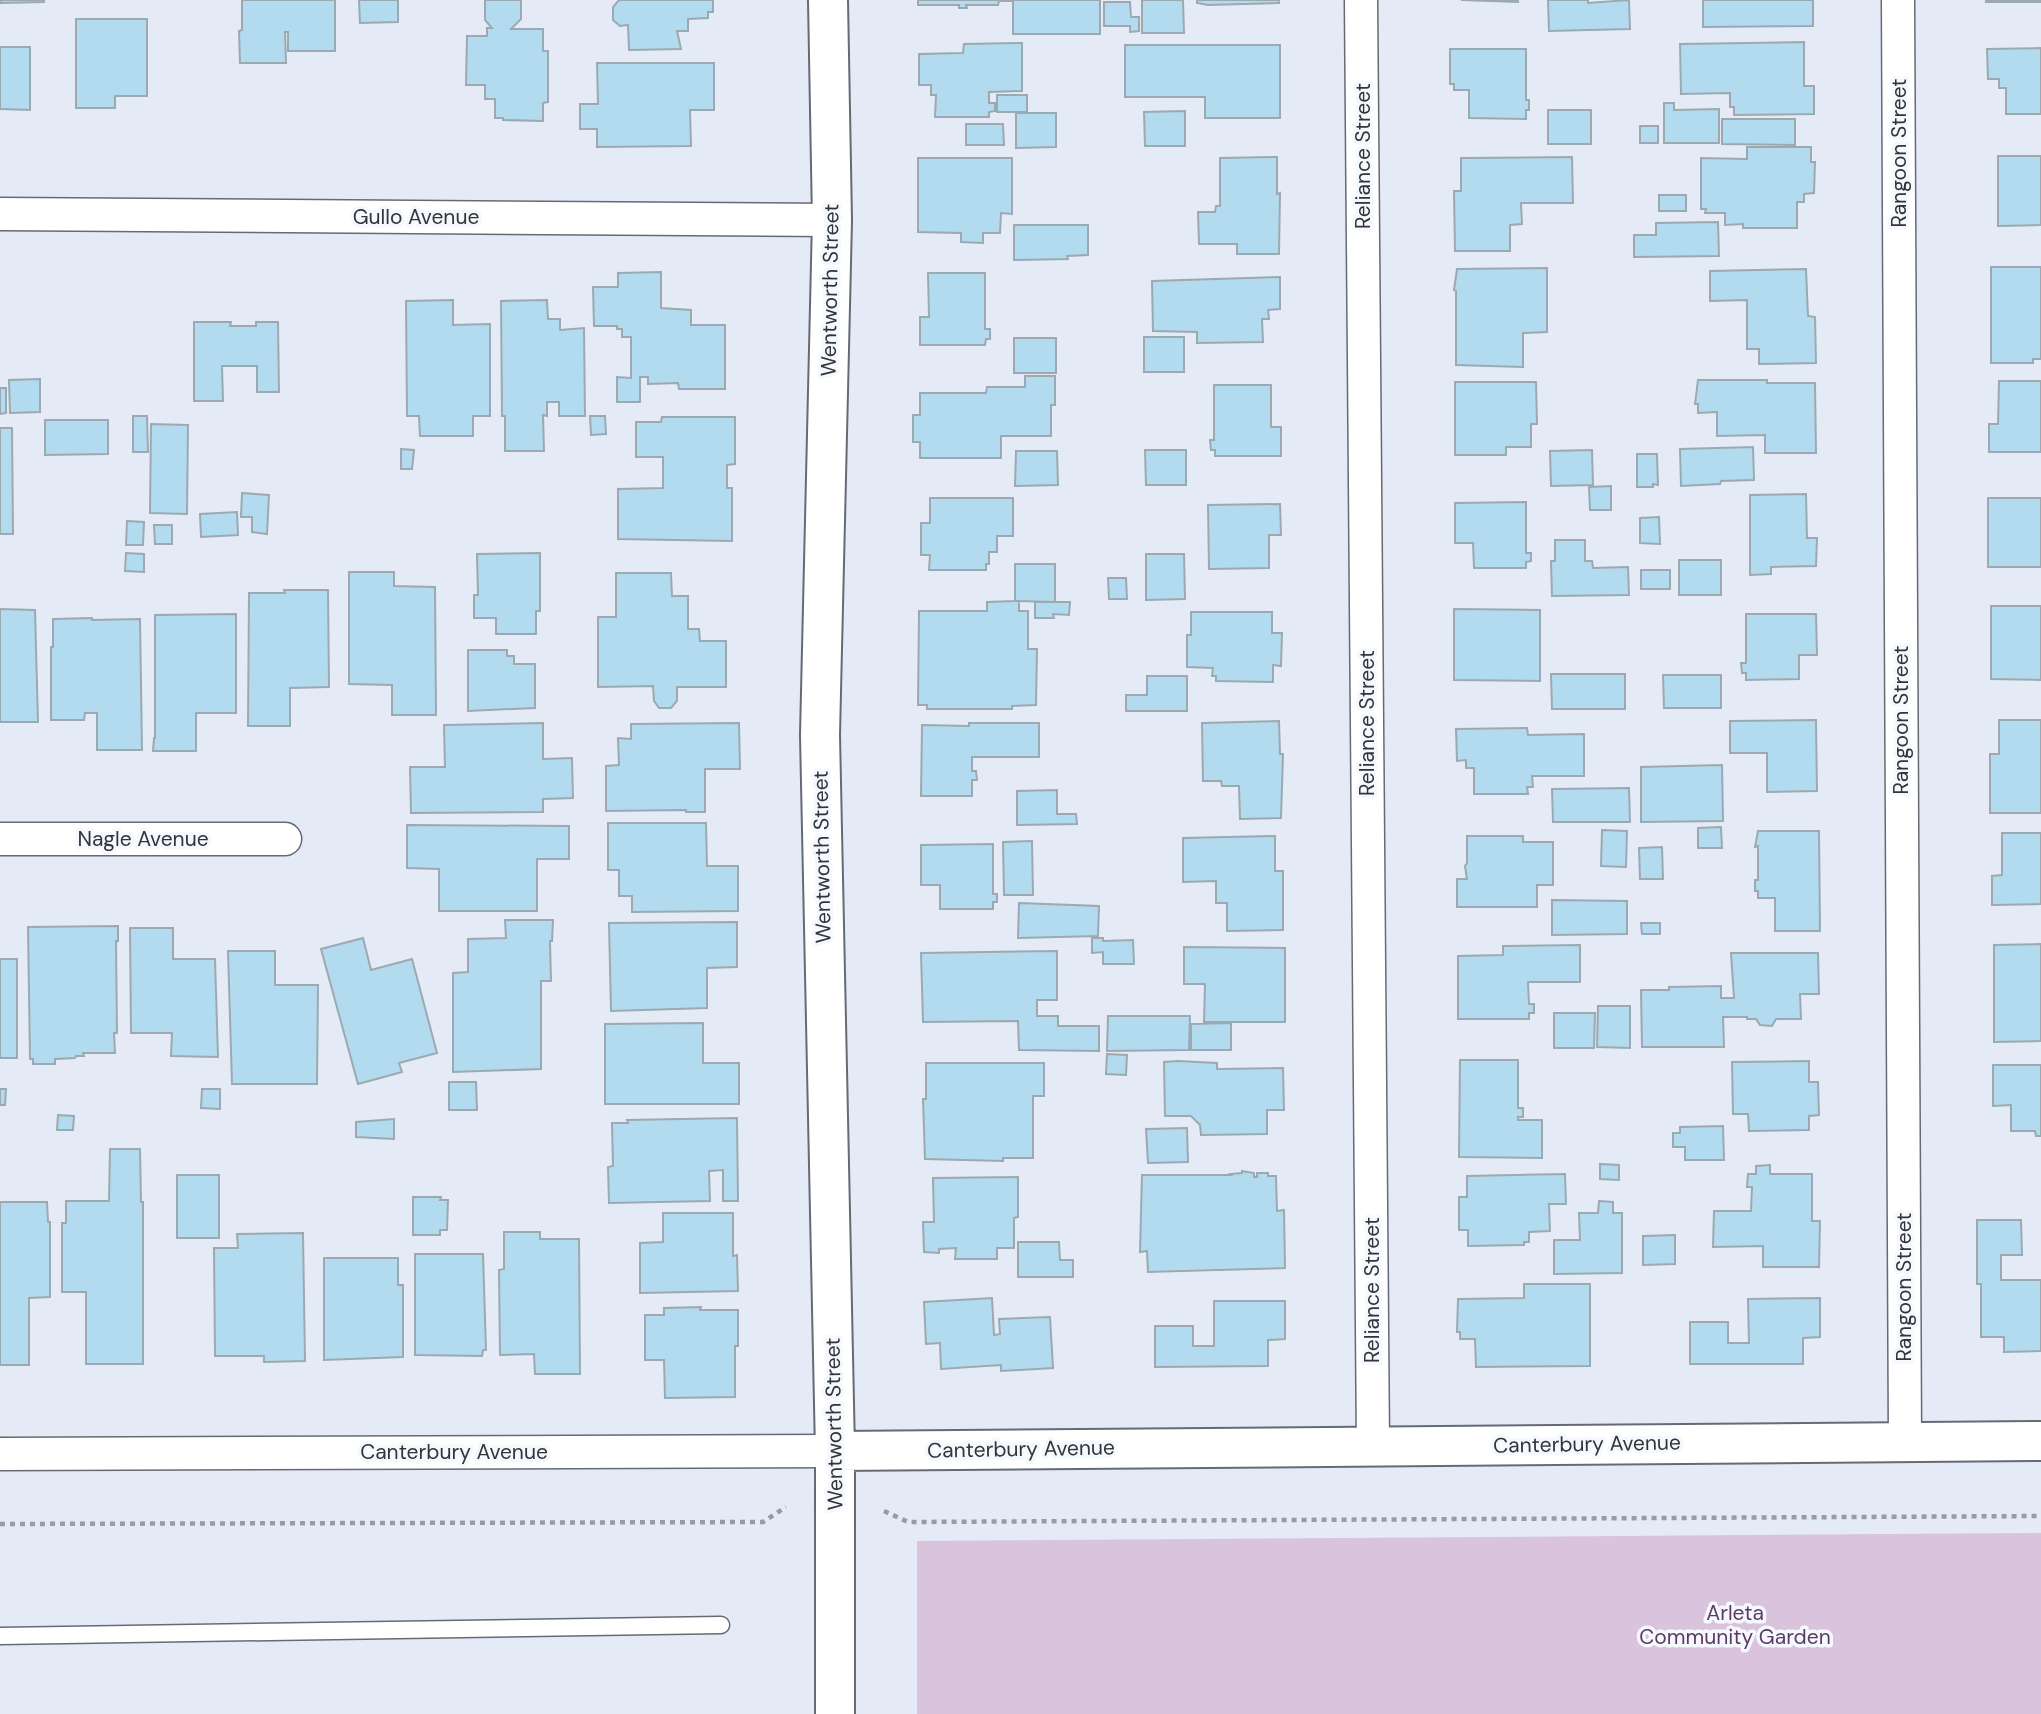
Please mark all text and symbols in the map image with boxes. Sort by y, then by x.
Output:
street label: Rangoon Street [1885,78,1913,228]
street label: Reliance Street [1349,83,1377,229]
street label: Gullo Avenue [353,203,479,231]
street label: Wentworth Street [814,203,846,377]
street label: Rangoon Street [1887,645,1915,795]
street label: Reliance Street [1353,650,1381,796]
street label: Wentworth Street [806,770,838,944]
street label: Nagle Avenue [77,825,209,853]
street label: Rangoon Street [1890,1212,1918,1362]
street label: Reliance Street [1358,1217,1386,1363]
street label: Wentworth Street [818,1337,850,1511]
street label: Canterbury Avenue [1493,1428,1681,1460]
street label: Canterbury Avenue [927,1433,1115,1465]
street label: Canterbury Avenue [360,1438,548,1466]
park label: Arleta Community Garden [1639,1599,1831,1651]

